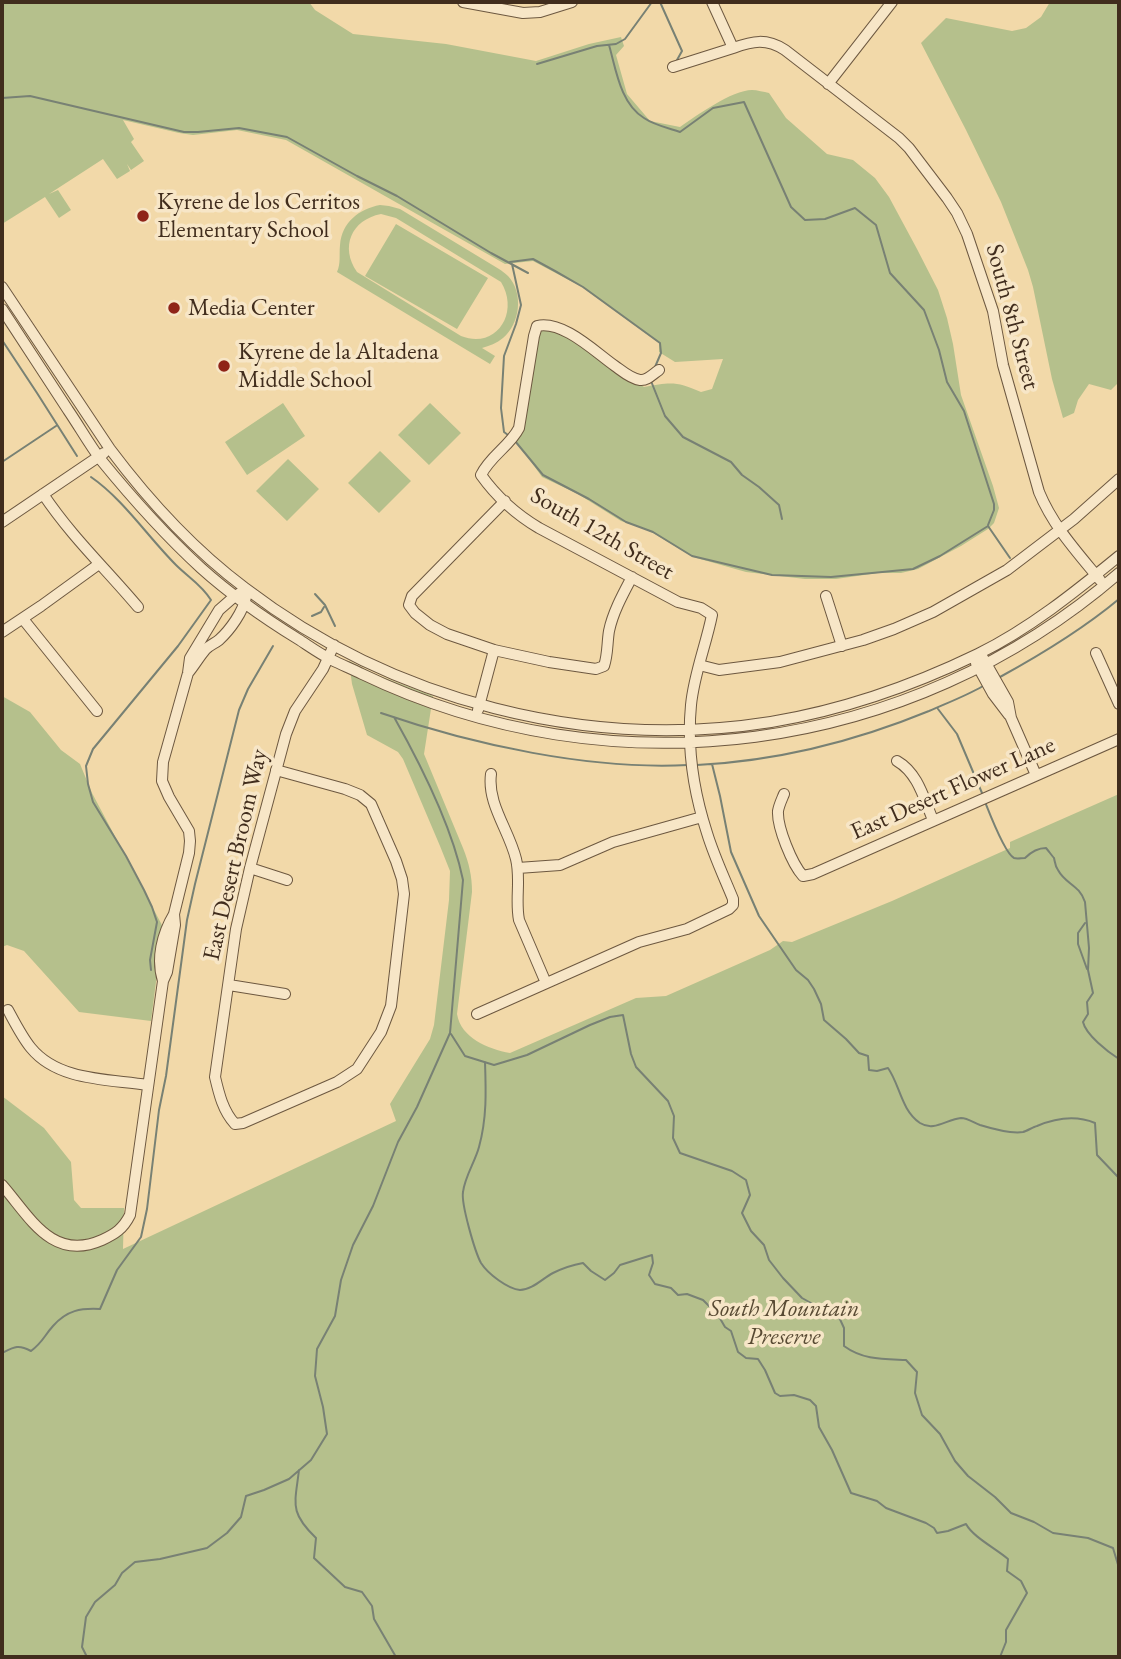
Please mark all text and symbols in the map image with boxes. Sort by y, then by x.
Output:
place label: Kyrene de los Cerritos Elementary School [157,188,360,244]
marker: Kyrene de los Cerritos Elementary School [135,208,151,224]
street label: South 8th Street [979,241,1045,393]
place label: Media Center [188,294,315,322]
marker: Media Center [166,300,182,316]
place label: Kyrene de la Altadena Middle School [238,338,439,394]
marker: Kyrene de la Altadena Middle School [216,358,232,374]
street label: South 12th Street [525,481,679,587]
street label: East Desert Flower Lane [846,731,1060,847]
street label: East Desert Broom Way [198,746,274,964]
park label: South Mountain Preserve [709,1295,859,1351]

